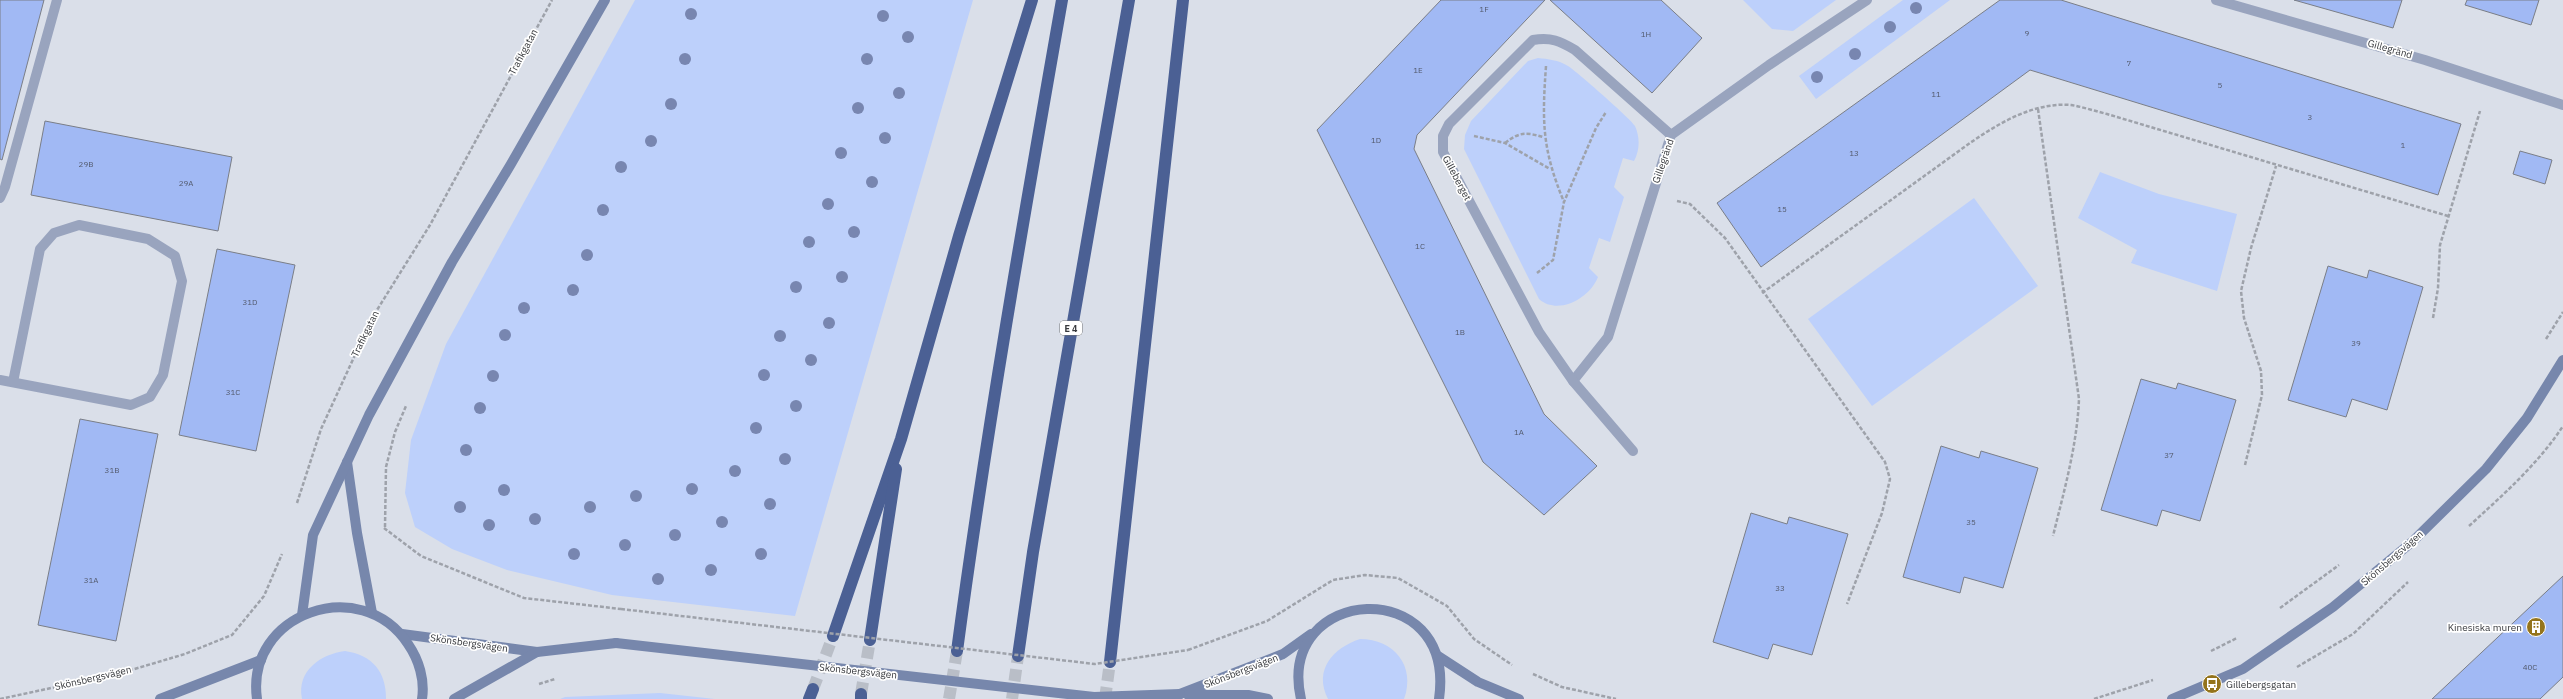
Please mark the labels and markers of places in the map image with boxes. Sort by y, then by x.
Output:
building icon: Kinesiska muren [2525,616,2547,638]
place label: Kinesiska muren [2448,621,2522,634]
bus stop icon: Gillebergsgatan [2201,673,2223,695]
place label: Gillebergsgatan [2226,678,2296,691]

